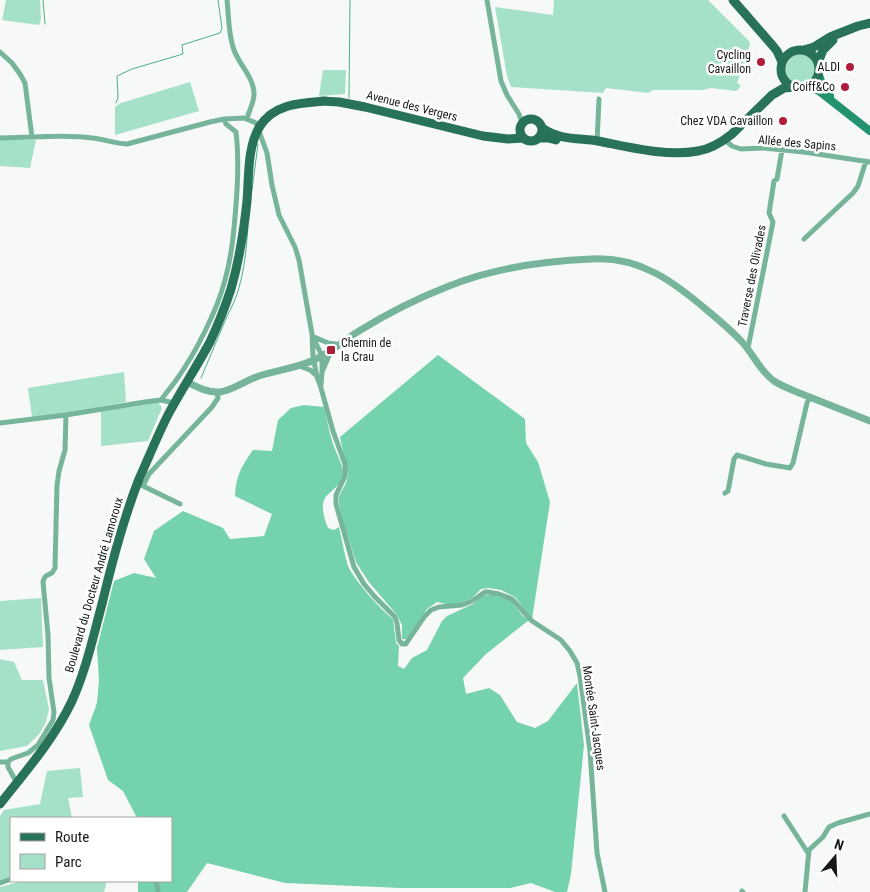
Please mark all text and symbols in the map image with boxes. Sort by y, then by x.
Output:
place label: Cycling Cavaillon [708,48,751,76]
marker: Cycling Cavaillon [755,56,767,68]
place label: ALDI [818,60,840,74]
marker: ALDI [844,61,856,73]
place label: Coiff&Co [792,80,835,94]
marker: Coiff&Co [839,81,851,93]
street label: Avenue des Vergers [365,88,459,124]
place label: Chez VDA Cavaillon [680,114,773,128]
marker: Chez VDA Cavaillon [777,115,789,127]
street label: Allée des Sapins [757,133,837,153]
street label: Traverse des Olivades [735,224,769,328]
place label: Chemin de la Crau [341,336,392,364]
marker: Chemin de la Crau [325,344,337,356]
street label: Boulevard du Docteur André Lamoroux [62,496,126,674]
street label: Montée Saint-Jacques [580,665,608,771]
legend [10,817,172,882]
text: Route [55,828,89,846]
north arrow [810,832,860,882]
text: N [833,836,846,854]
text: Parc [55,853,82,871]

